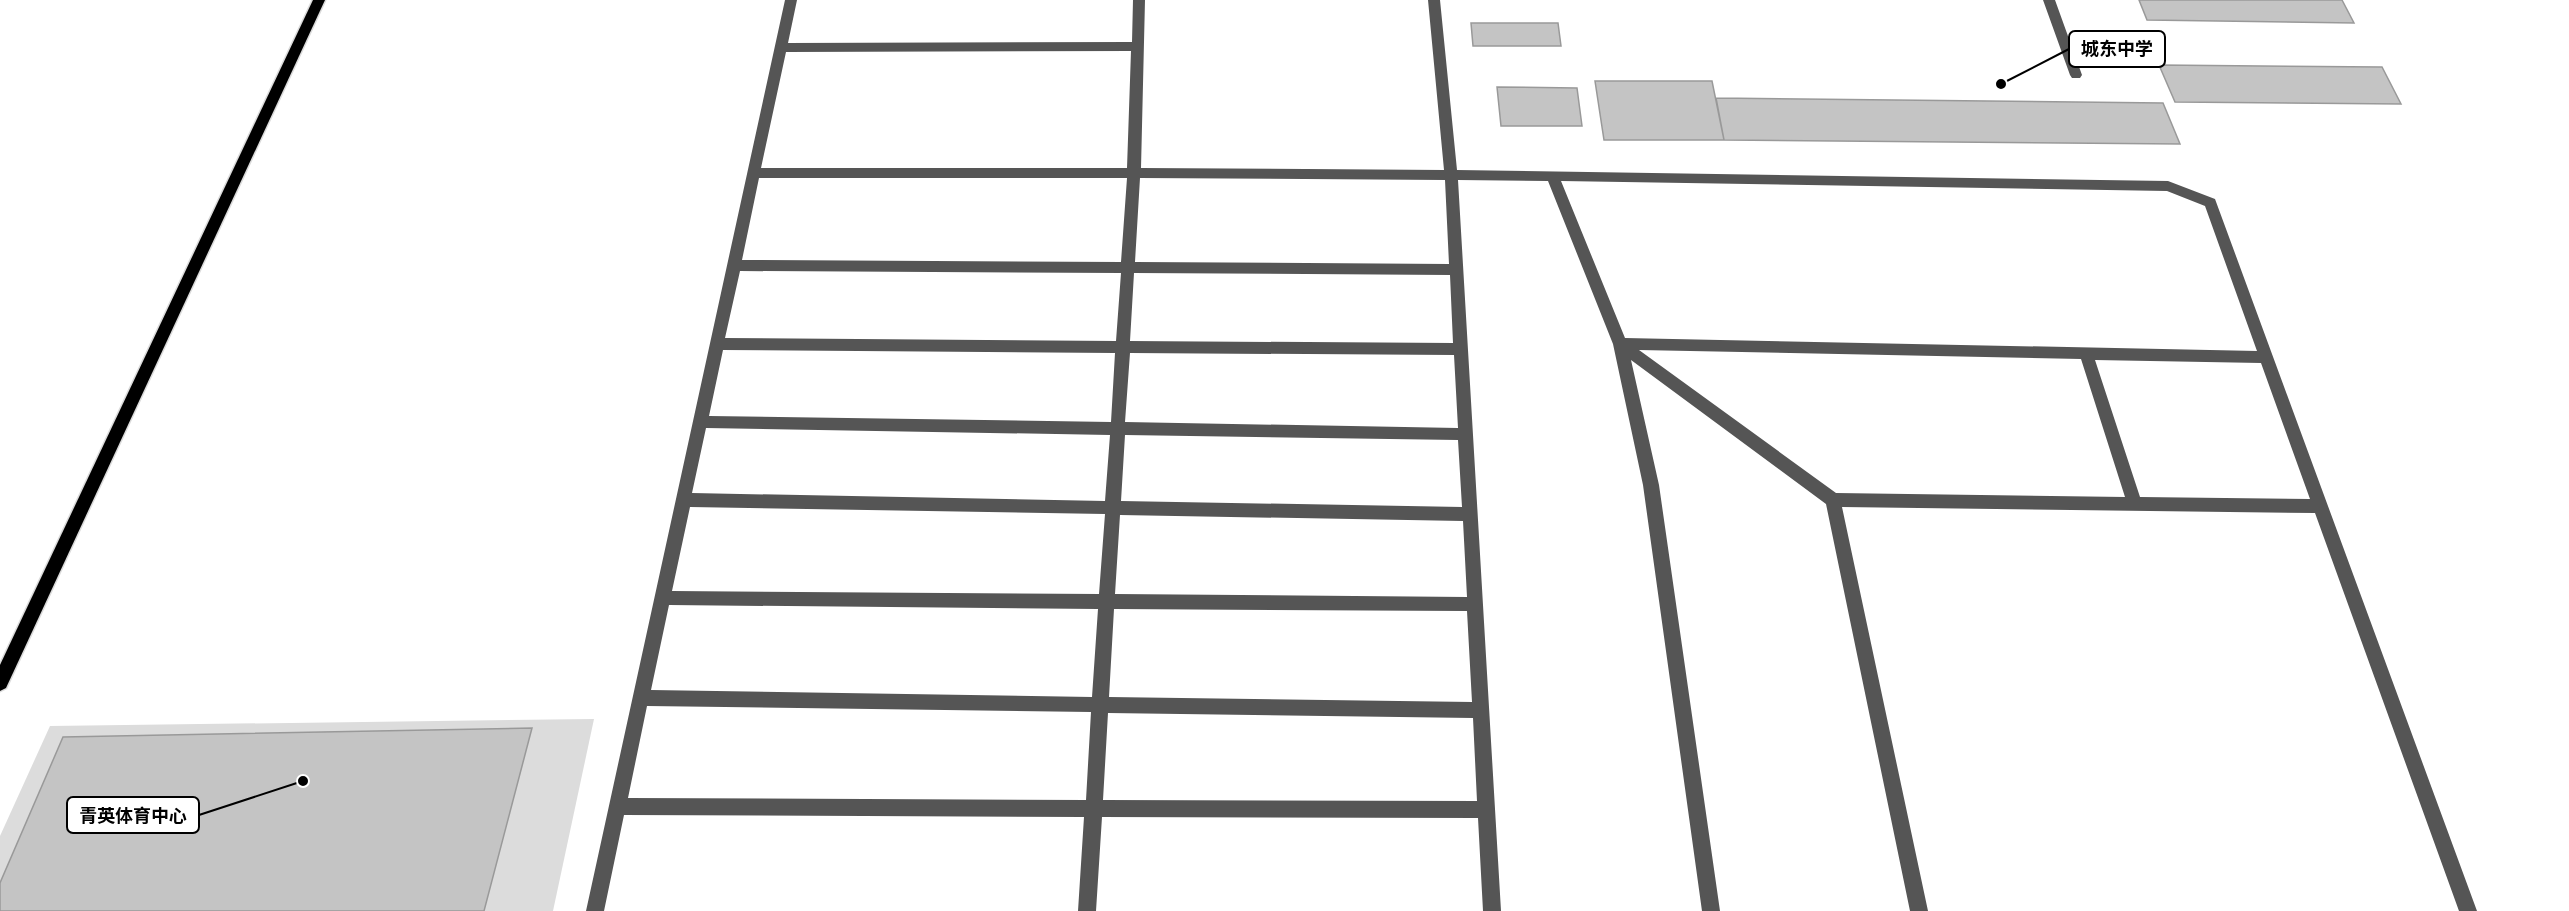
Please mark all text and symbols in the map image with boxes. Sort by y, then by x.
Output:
callout: 城东中学 [2069,31,2165,67]
text: 城东中学 [2081,38,2153,60]
callout: 青英体育中心 [67,797,199,833]
text: 青英体育中心 [79,805,187,827]

